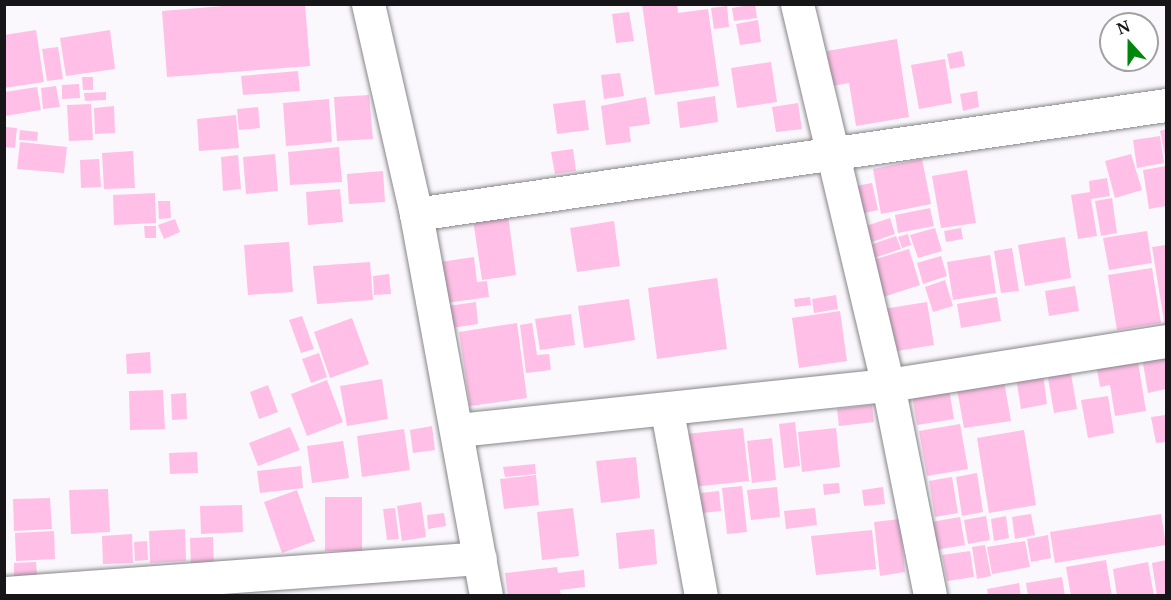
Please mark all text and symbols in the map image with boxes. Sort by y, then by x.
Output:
north arrow [1099,12,1159,72]
text: N [1113,15,1133,40]

